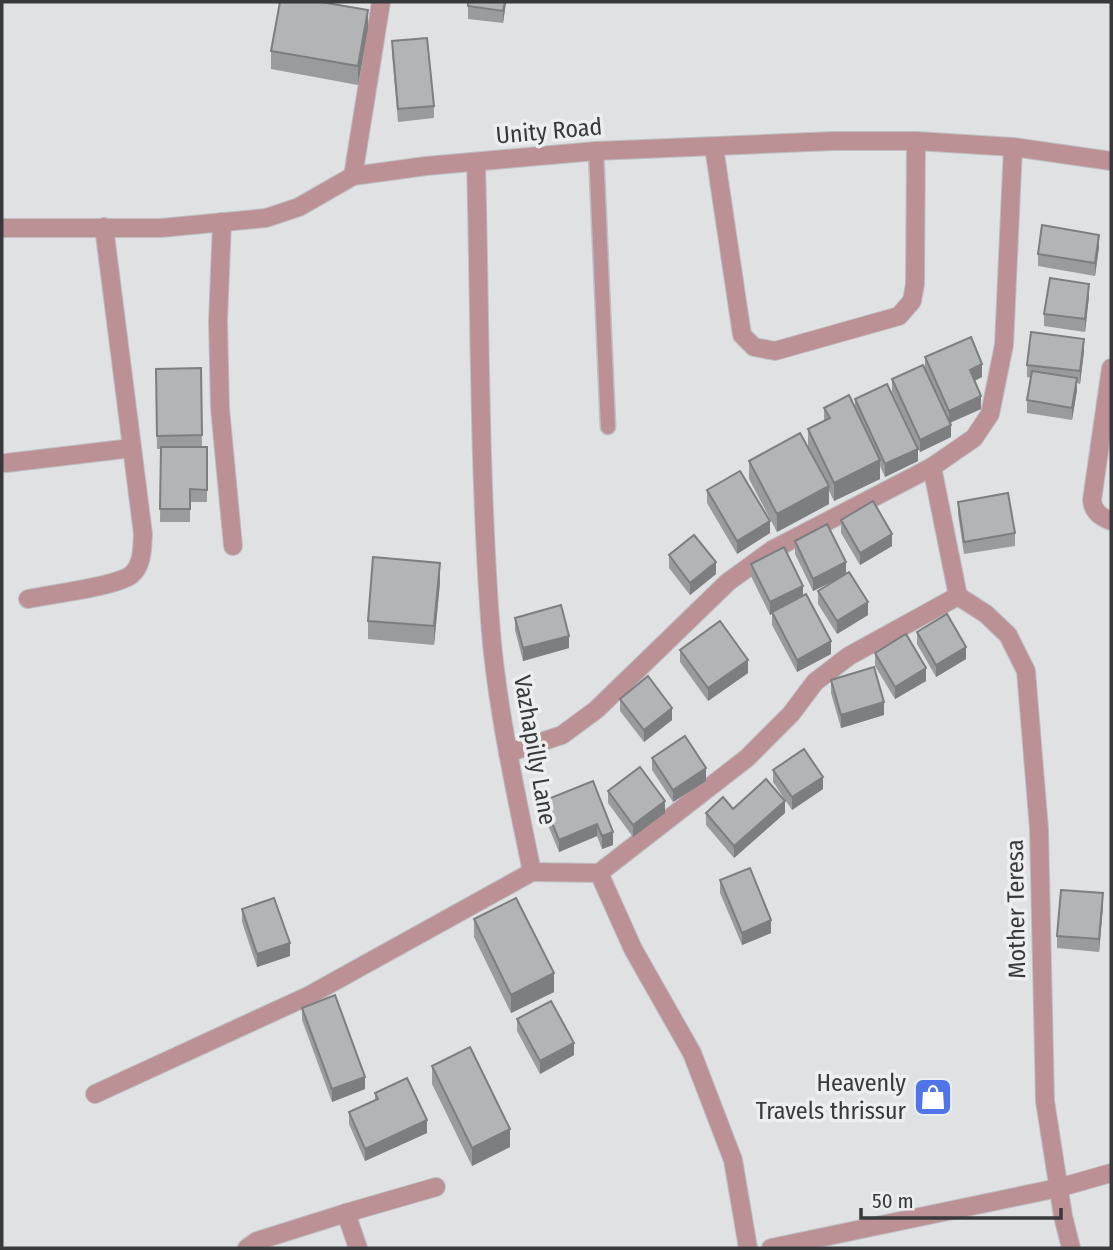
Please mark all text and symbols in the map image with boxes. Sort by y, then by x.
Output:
street label: Unity Road [495,112,603,150]
street label: Vazhapilly Lane [508,673,562,827]
street label: Mother Teresa [1001,839,1031,979]
place label: Heavenly Travels thrissur [756,1069,907,1125]
shop icon: Heavenly Travels thrissur [912,1076,954,1118]
scale bar [861,1176,1060,1220]
text: 50 m [872,1188,914,1214]

